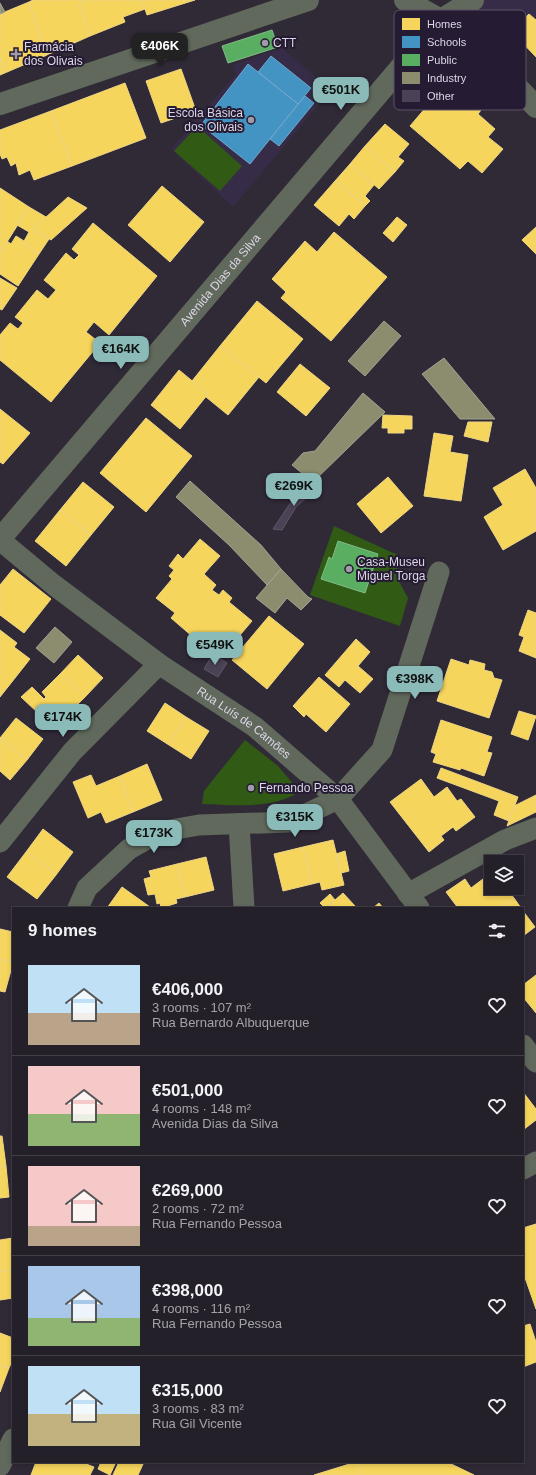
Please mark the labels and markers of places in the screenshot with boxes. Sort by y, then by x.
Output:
pin: €406K [132,33,188,67]
place label: CTT [273,36,297,50]
marker: CTT [260,38,270,48]
place label: Farmácia dos Olivais [24,40,83,68]
marker: Farmácia dos Olivais [11,49,21,59]
pin: €501K [313,77,369,111]
place label: Escola Básica dos Olivais [168,106,243,134]
marker: Escola Básica dos Olivais [246,115,256,125]
pin: €164K [93,336,149,370]
pin: €269K [266,473,322,507]
place label: Casa-Museu Miguel Torga [357,555,426,583]
marker: Casa-Museu Miguel Torga [344,564,354,574]
pin: €549K [187,632,243,666]
pin: €398K [387,666,443,700]
pin: €174K [35,704,91,738]
place label: Fernando Pessoa [259,781,354,795]
marker: Fernando Pessoa [246,783,256,793]
pin: €315K [267,804,323,838]
pin: €173K [126,820,182,854]

